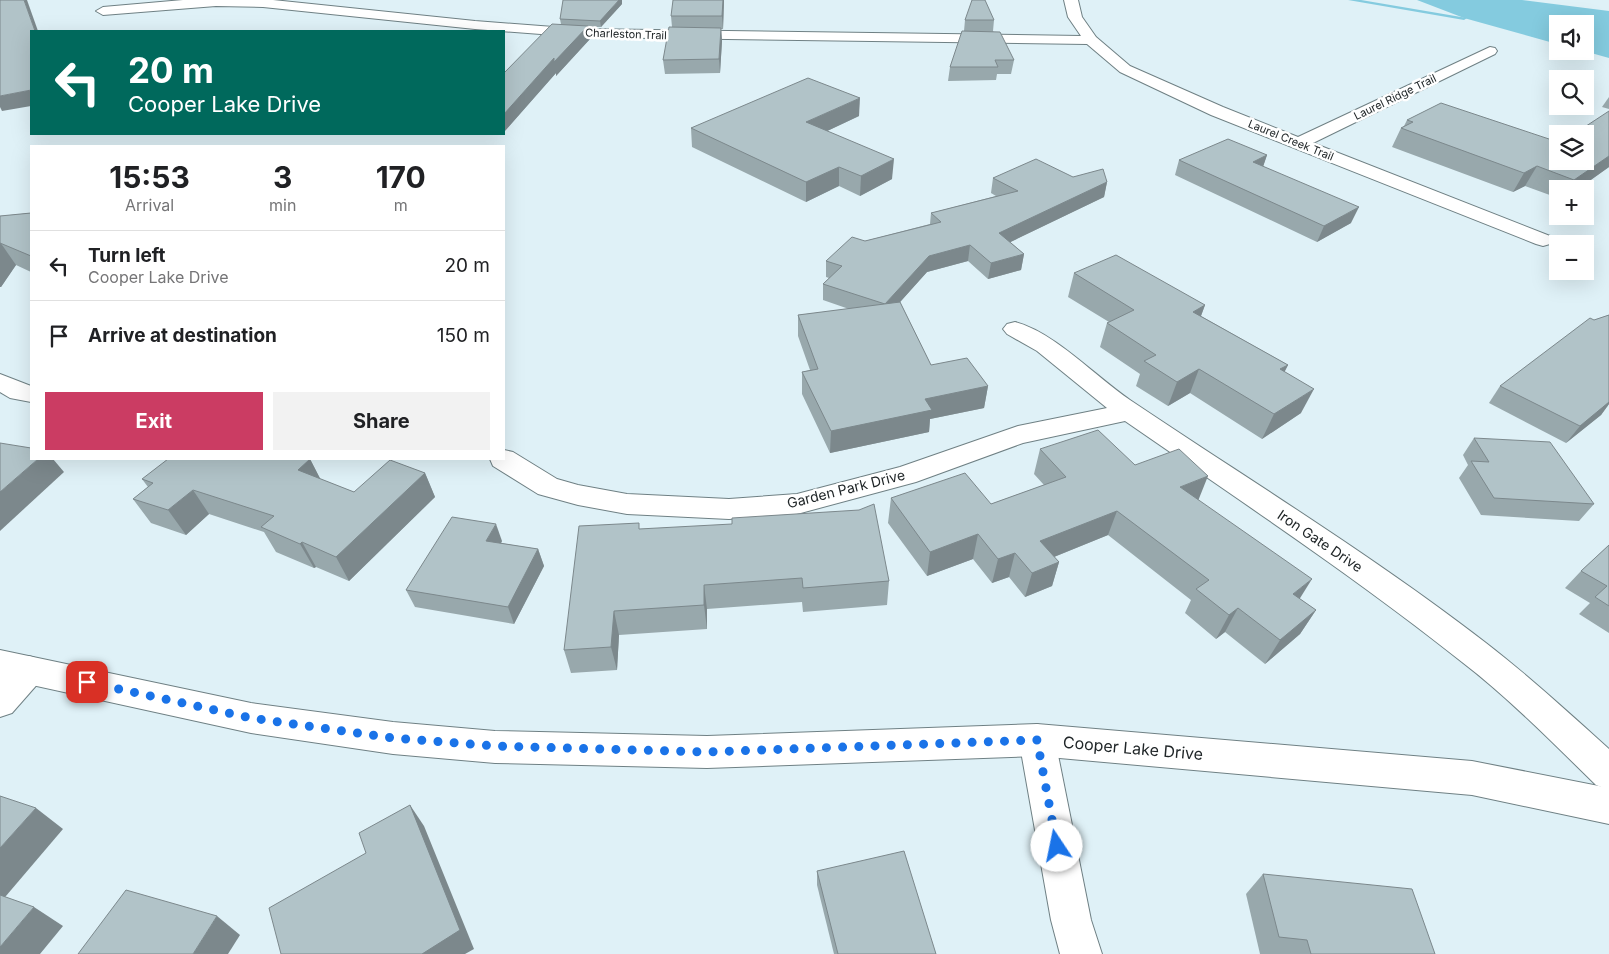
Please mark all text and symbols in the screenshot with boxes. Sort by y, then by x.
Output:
map controls [1549,15,1594,280]
button: sound [1549,15,1594,60]
street label: Charleston Trail [585,26,667,42]
text: 20 m [128,49,214,91]
icon: left [45,50,110,115]
button: search [1549,70,1594,115]
street label: Laurel Ridge Trail [1352,71,1438,123]
text: Cooper Lake Drive [128,91,321,117]
street label: Laurel Creek Trail [1246,116,1336,164]
button: layers [1549,125,1594,170]
text: 15:53 [109,159,190,195]
text: 3 [273,159,292,195]
text: 170 [376,159,426,195]
button: + [1549,180,1594,225]
text: Arrival [125,195,174,215]
text: min [269,195,296,215]
text: m [394,195,408,215]
button: − [1549,235,1594,280]
text: Turn left [88,244,166,267]
icon: left [45,252,73,280]
text: 20 m [444,254,490,277]
text: Cooper Lake Drive [88,267,229,287]
icon: arrive [45,322,73,350]
text: Arrive at destination [88,324,277,347]
text: 150 m [437,324,490,347]
button: Exit [45,392,263,450]
button: Share [273,392,490,450]
street label: Garden Park Drive [785,466,907,511]
street label: Iron Gate Drive [1274,506,1366,575]
pin [66,661,108,703]
icon: arrive [73,668,101,696]
street label: Cooper Lake Drive [1062,732,1204,764]
position arrow [1030,819,1082,871]

